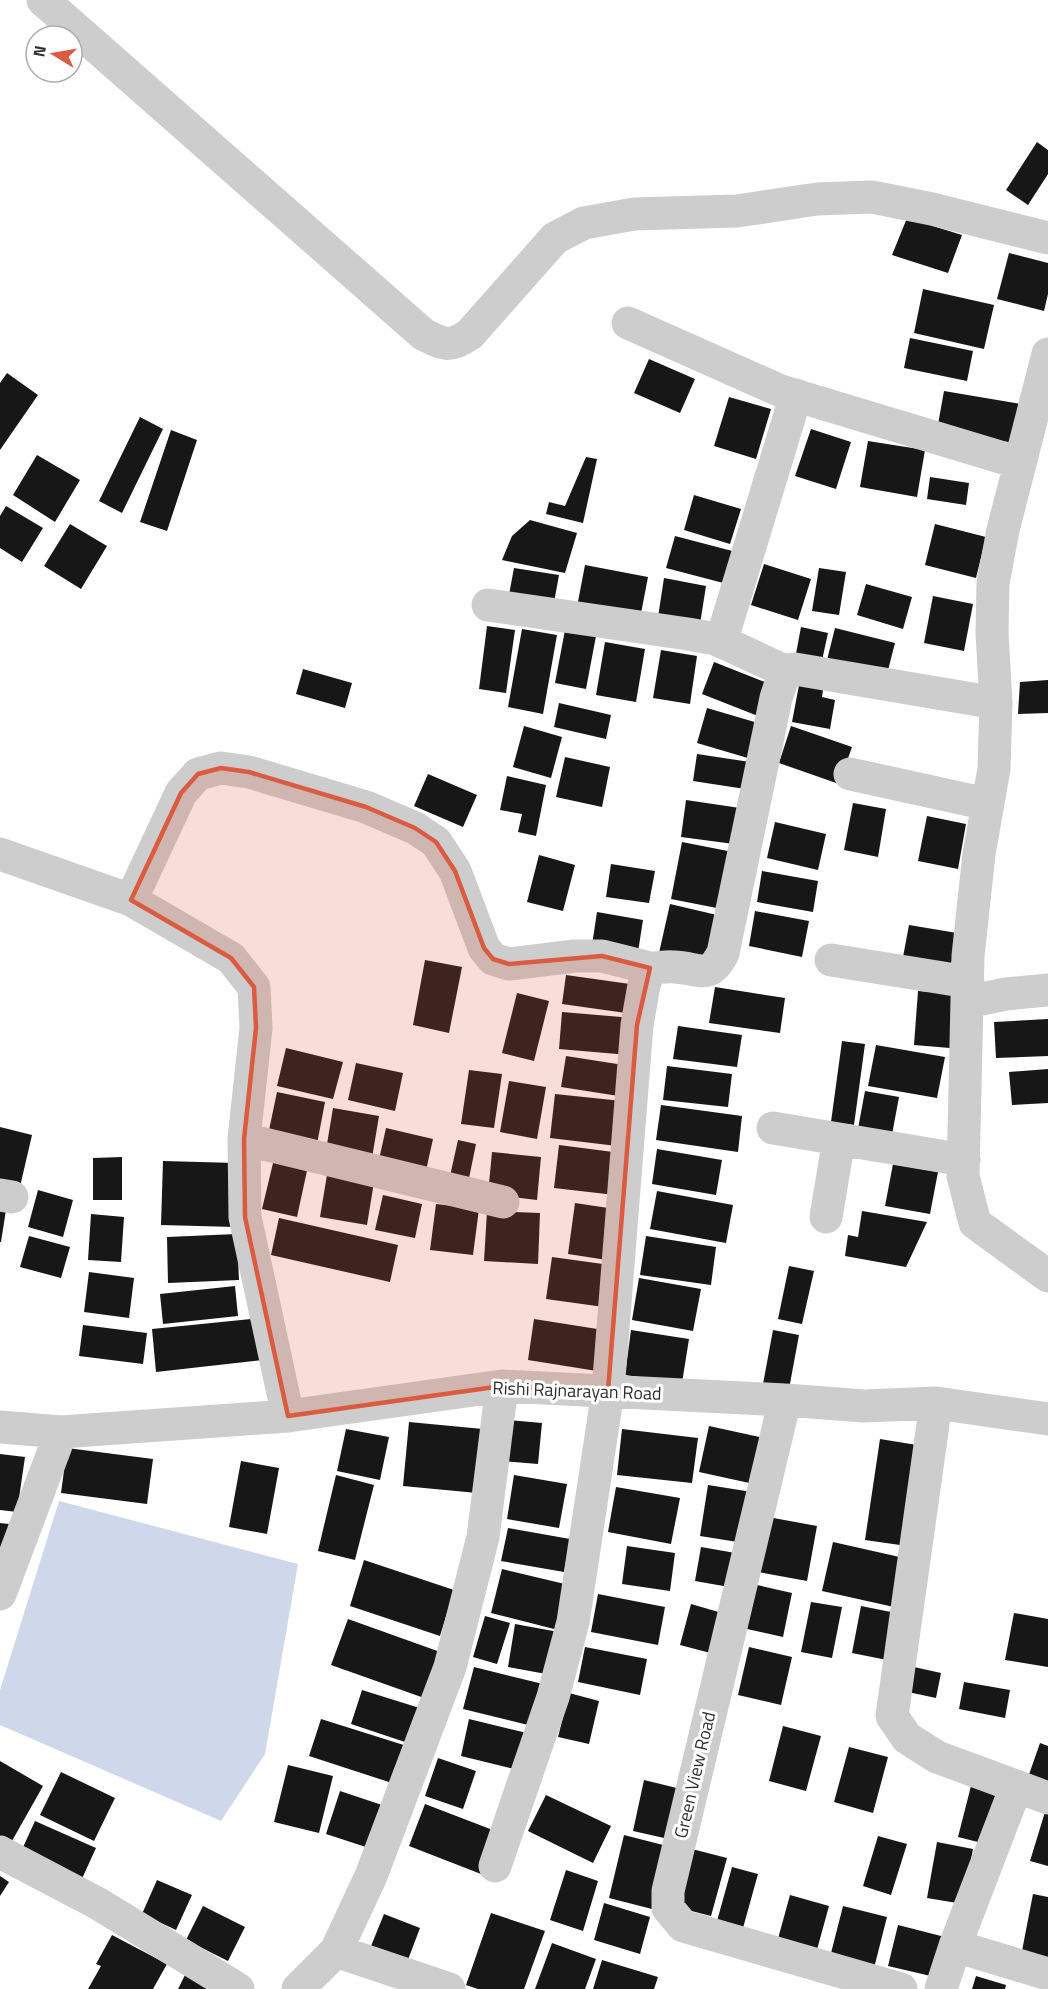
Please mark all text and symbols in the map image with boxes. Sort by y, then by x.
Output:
north arrow [24,24,84,84]
text: N [26,43,52,59]
street label: Rishi Rajnarayan Road [492,1374,662,1407]
street label: Green View Road [667,1709,722,1841]

